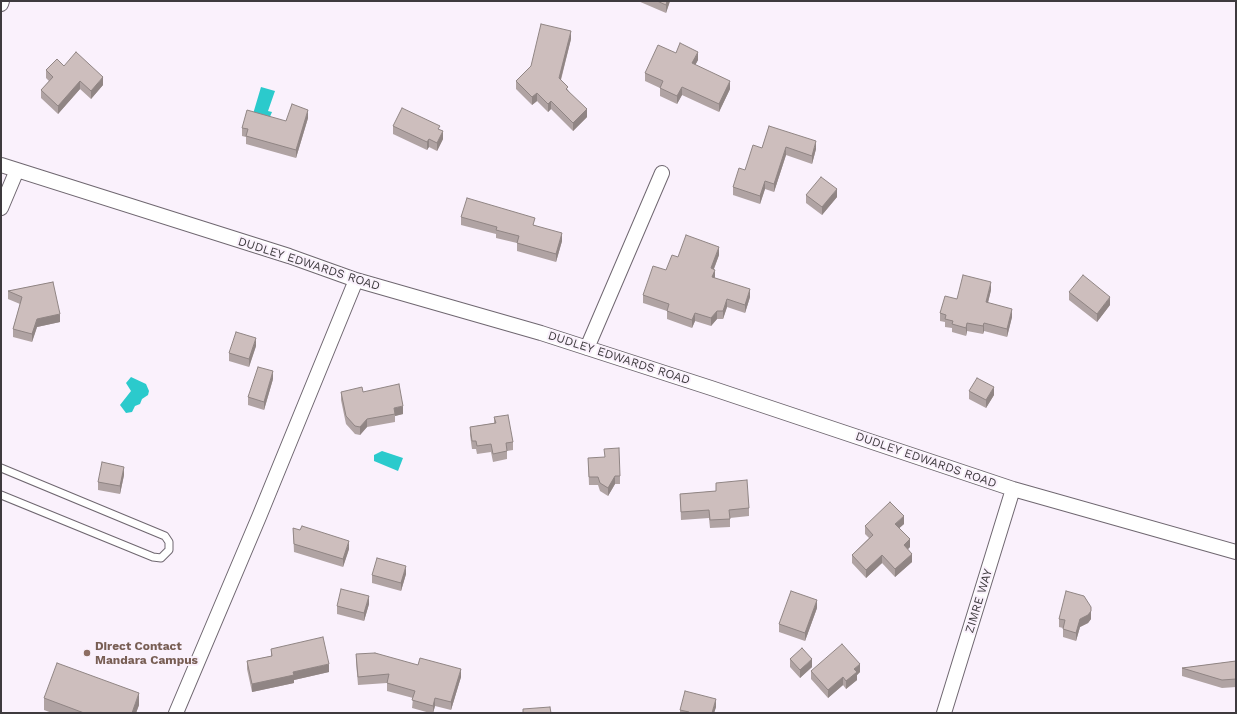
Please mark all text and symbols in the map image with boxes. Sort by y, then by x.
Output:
street label: DUDLEY EDWARDS ROAD [236,234,382,294]
street label: DUDLEY EDWARDS ROAD [546,328,692,388]
street label: DUDLEY EDWARDS ROAD [854,429,998,491]
street label: ZIMRE WAY [962,567,996,635]
place label: Direct Contact Mandara Campus [95,639,198,667]
marker: Direct Contact Mandara Campus [82,648,92,658]

